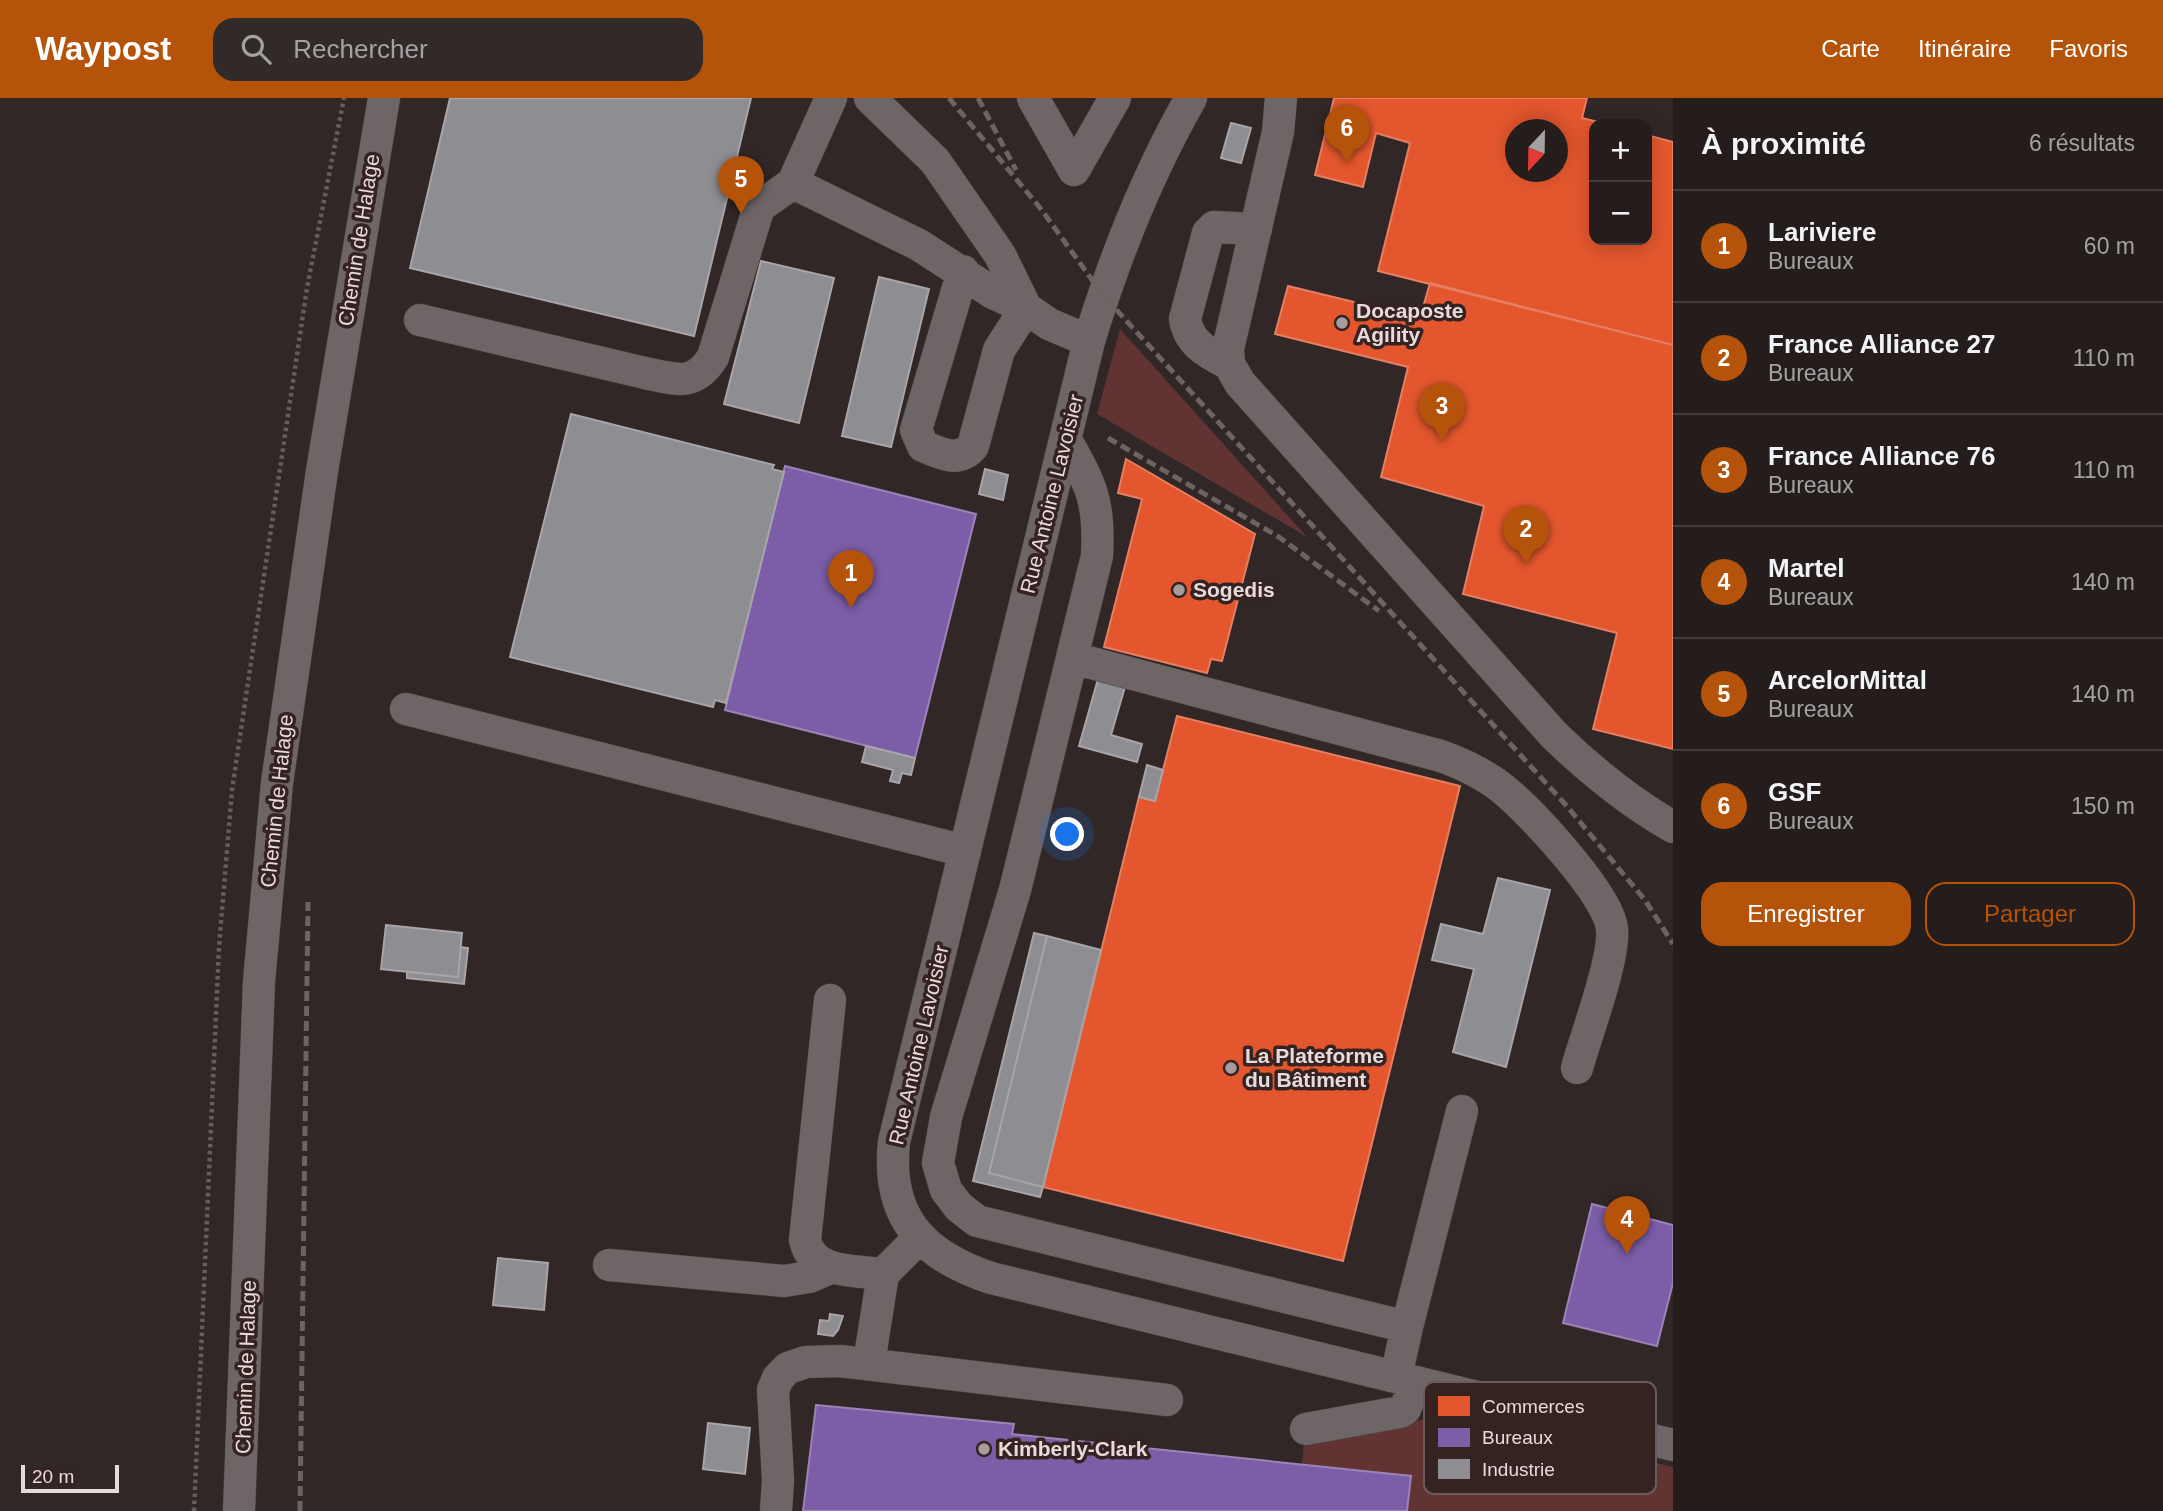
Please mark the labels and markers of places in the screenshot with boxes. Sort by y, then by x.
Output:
pin: 6 [1324,105,1370,163]
pin: 5 [718,156,764,214]
place label: Docaposte Agility [1356,299,1463,346]
marker: Docaposte Agility [1334,315,1350,331]
pin: 3 [1419,383,1465,441]
pin: 2 [1503,506,1549,564]
pin: 1 [828,550,874,608]
place label: Sogedis [1193,578,1275,601]
marker: Sogedis [1171,582,1187,598]
place label: La Plateforme du Bâtiment [1245,1044,1384,1091]
marker: La Plateforme du Bâtiment [1223,1060,1239,1076]
pin: 4 [1604,1196,1650,1254]
place label: Kimberly-Clark [998,1437,1148,1460]
marker: Kimberly-Clark [976,1441,992,1457]

